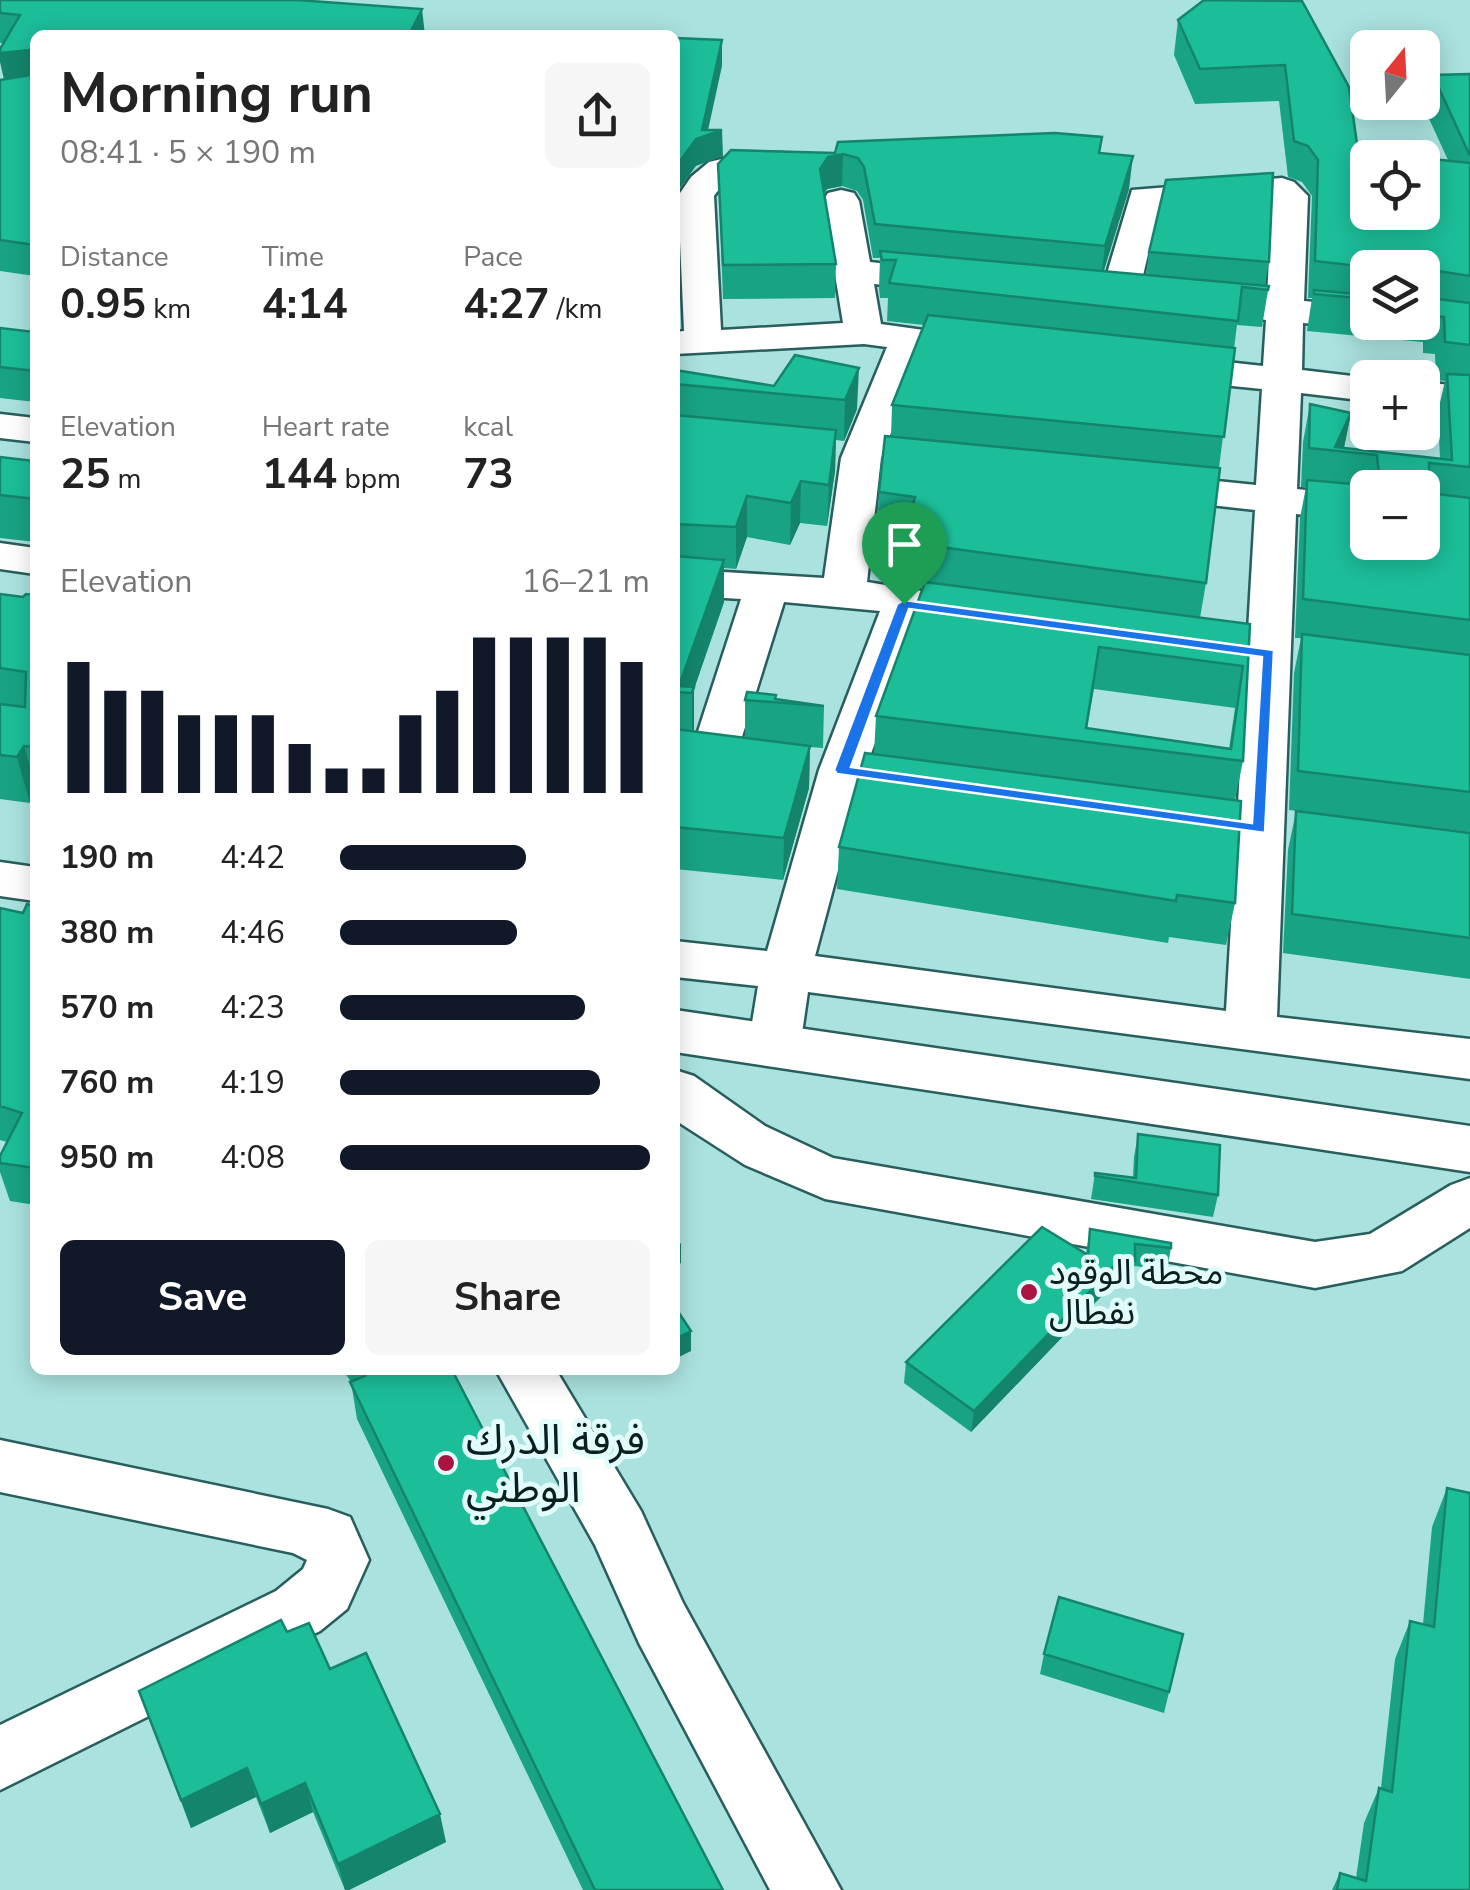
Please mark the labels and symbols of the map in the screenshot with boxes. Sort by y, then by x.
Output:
north arrow [1350,30,1440,120]
pin [862,502,947,605]
place label: محطة الوقود نفطال [1049,1249,1223,1336]
marker: محطة الوقود نفطال [1018,1281,1040,1303]
place label: فرقة الدرك الوطني [466,1412,645,1520]
marker: فرقة الدرك الوطني [435,1452,457,1474]

